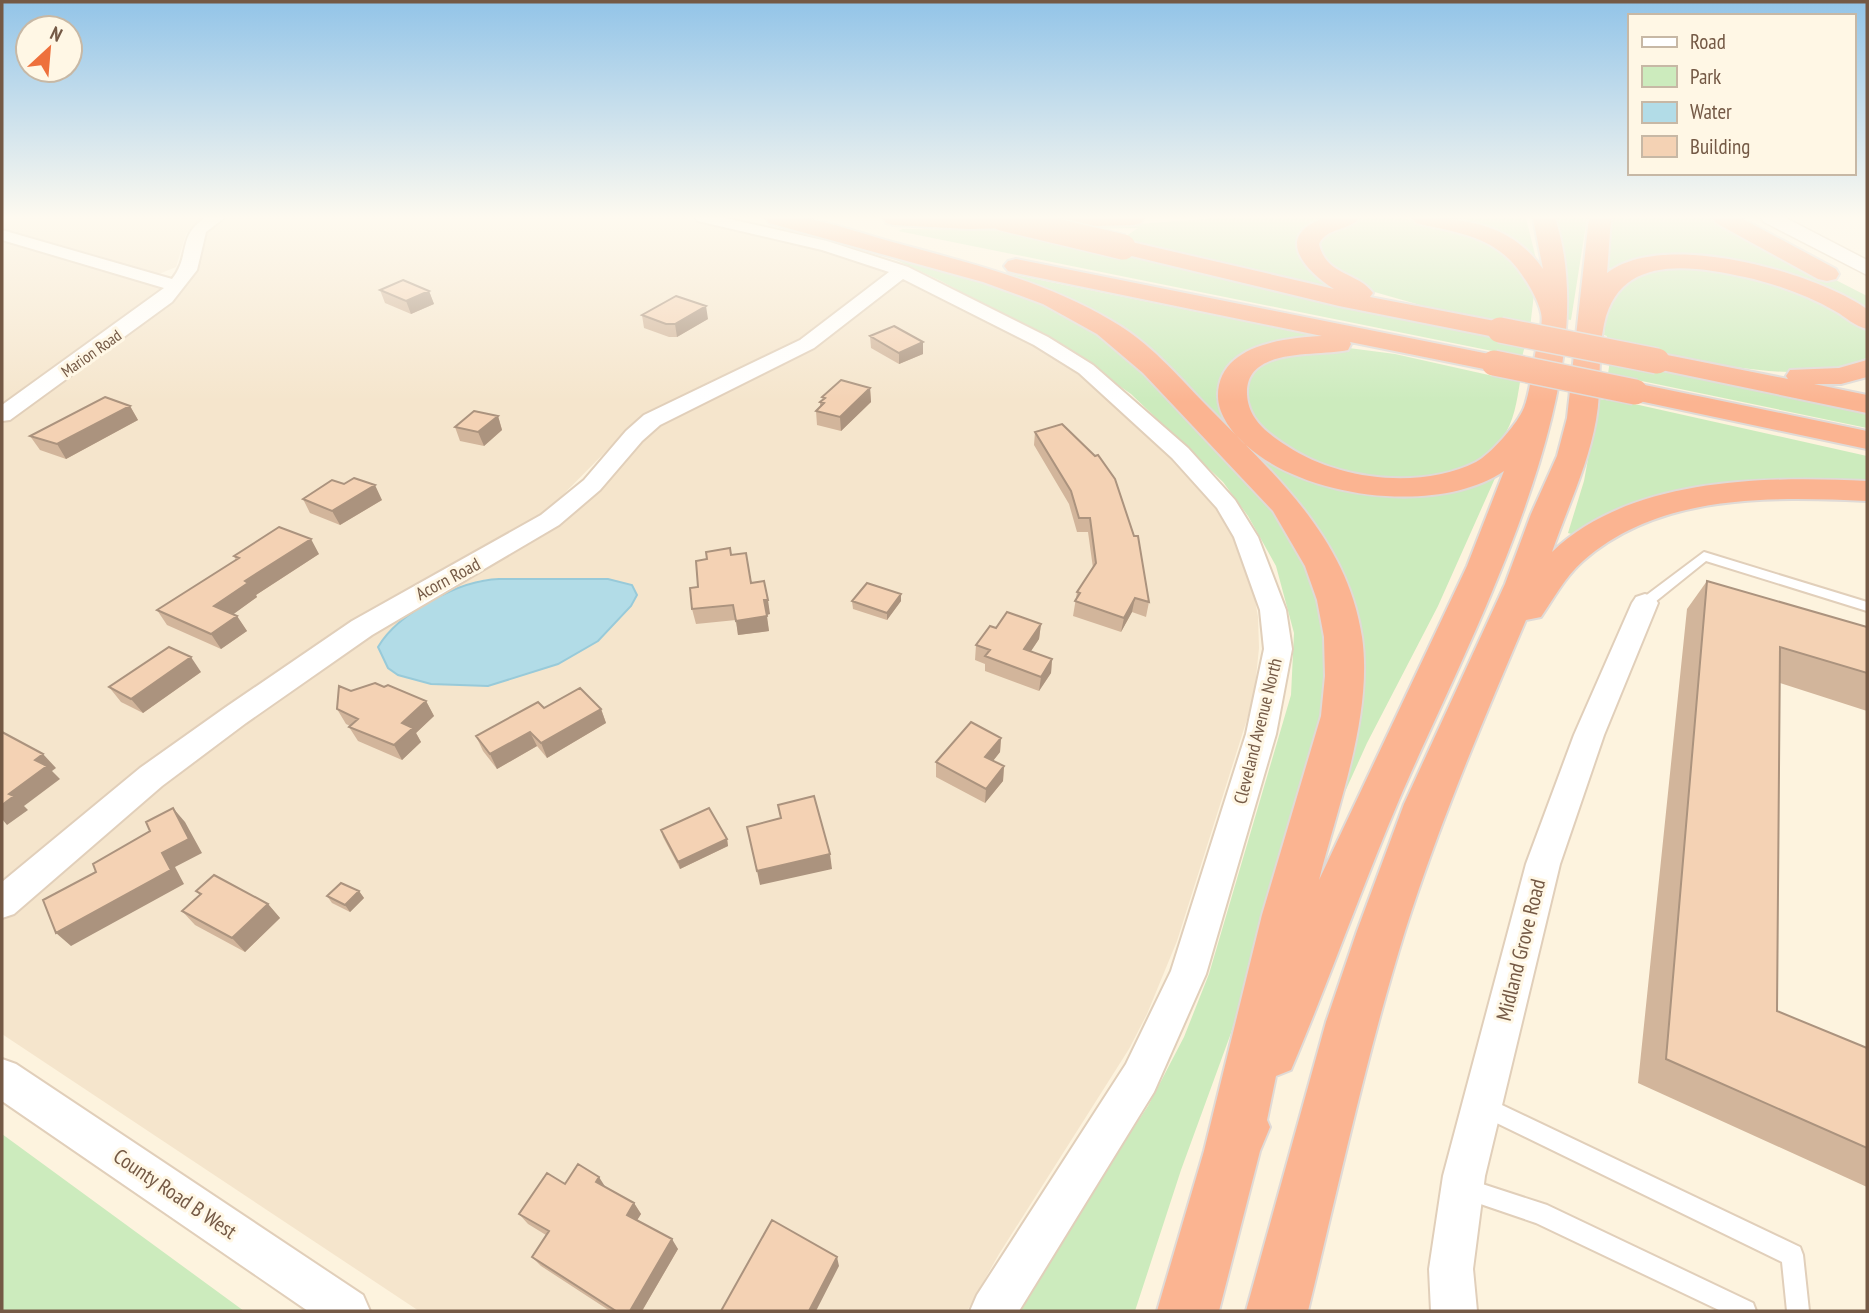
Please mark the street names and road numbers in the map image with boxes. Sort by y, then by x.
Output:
street label: Marion Road [57,325,125,381]
street label: Acorn Road [412,552,484,605]
street label: Cleveland Avenue North [1228,656,1287,806]
street label: Midland Grove Road [1490,876,1551,1024]
street label: County Road B West [108,1142,242,1245]

